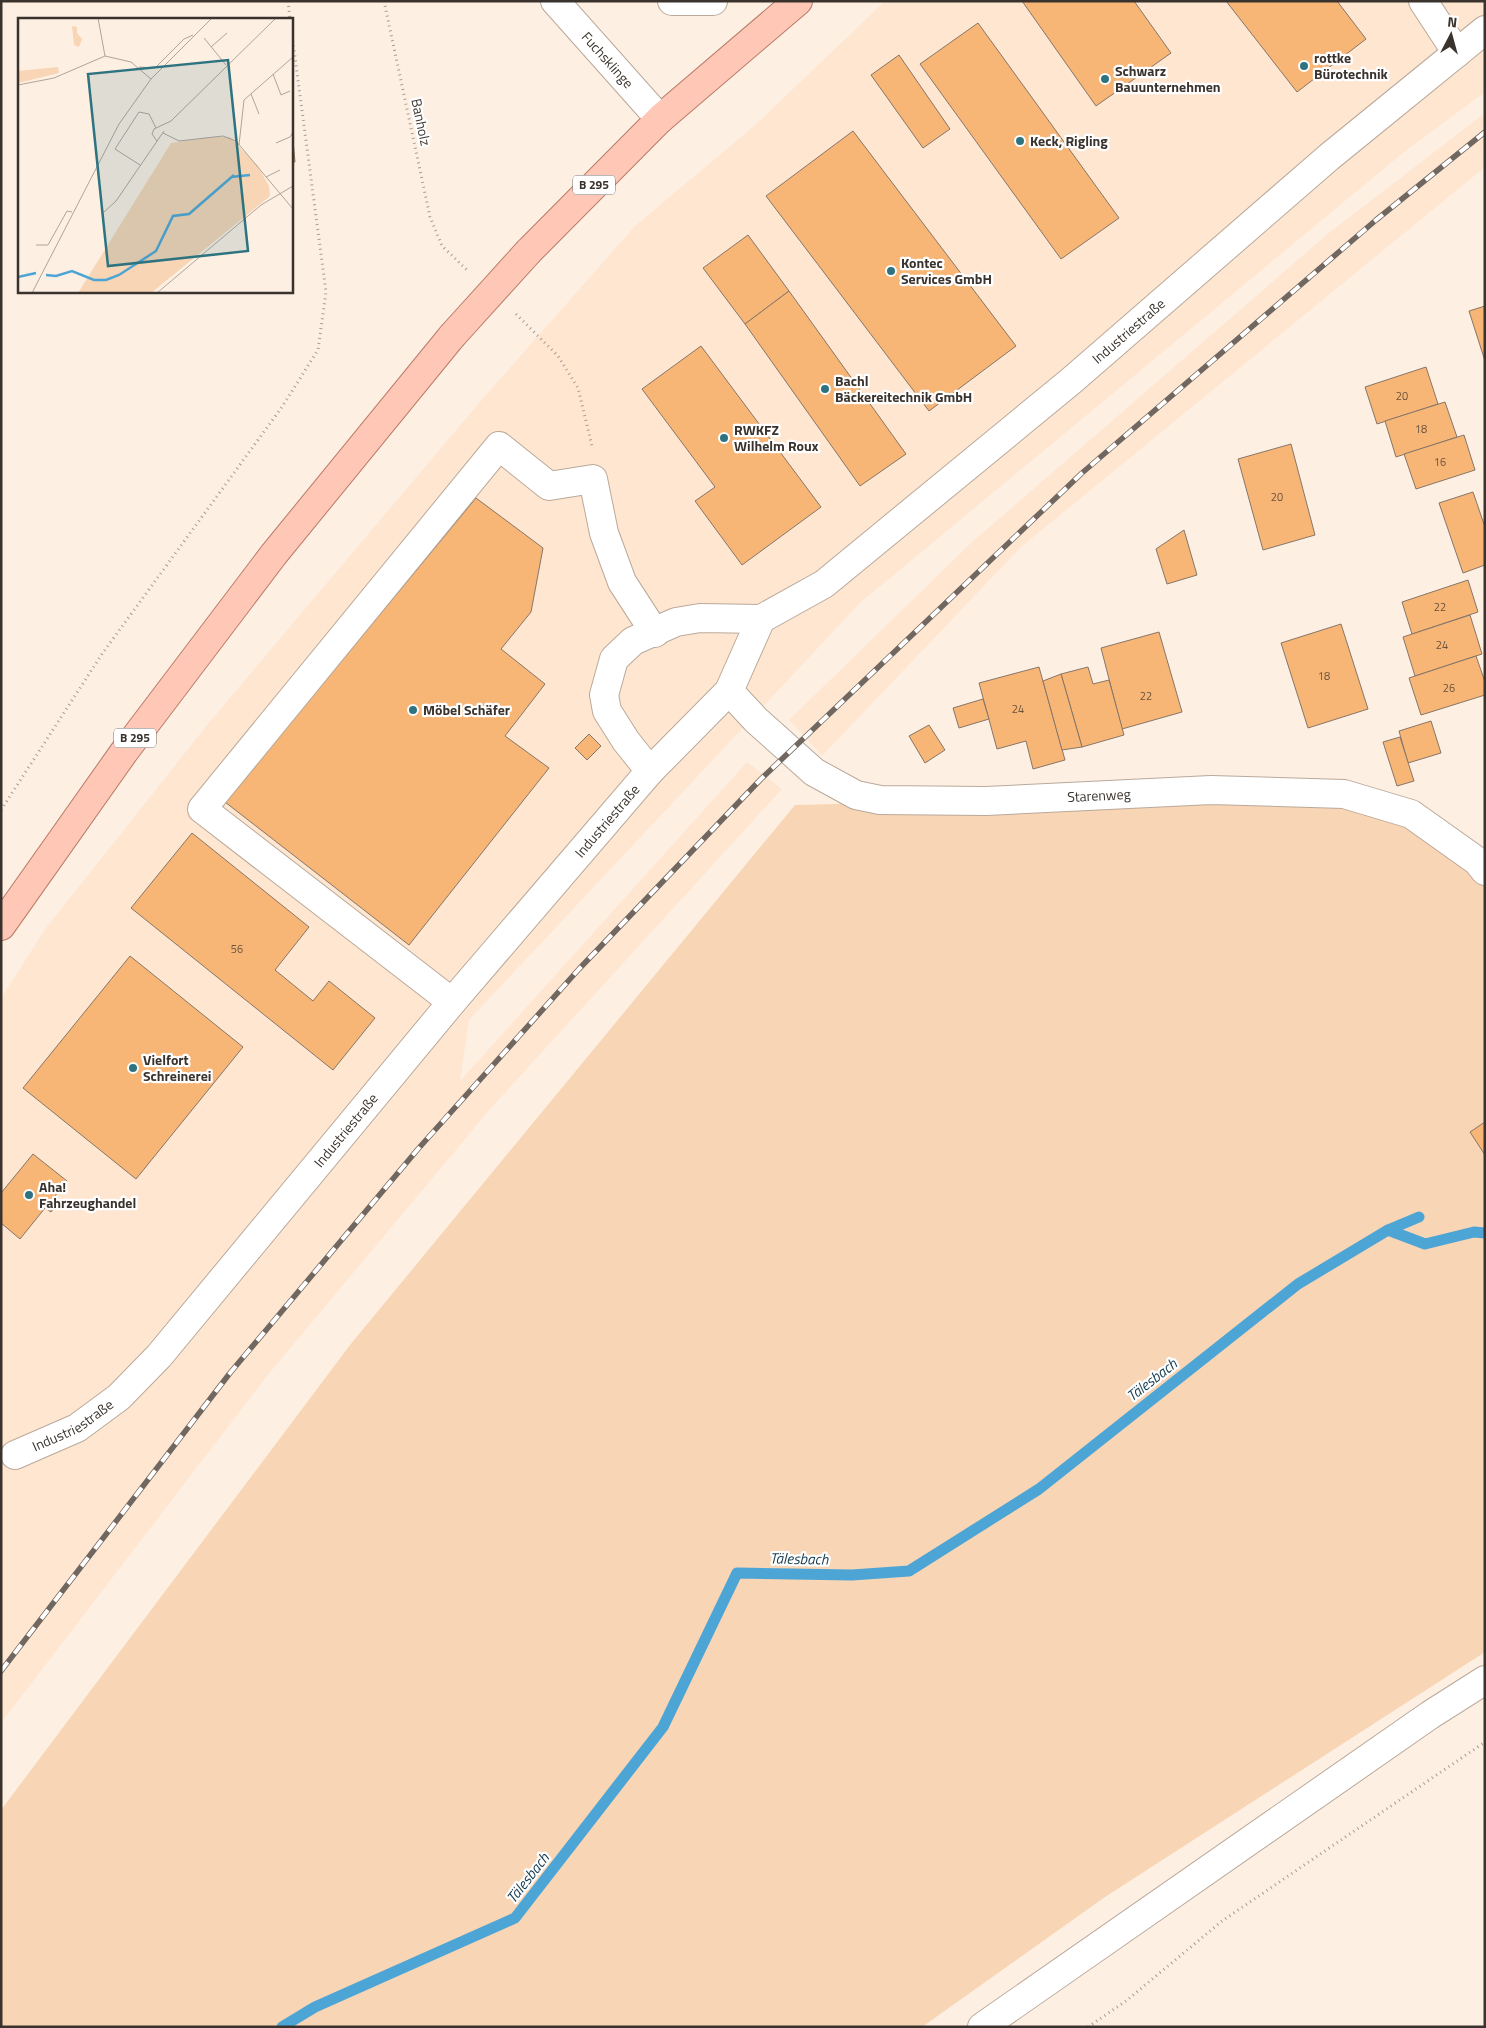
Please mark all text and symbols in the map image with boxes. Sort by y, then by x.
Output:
north arrow [1426,10,1476,60]
text: N [1446,11,1458,33]
inset map [18,18,292,292]
street label: Fuchsklinge [577,27,639,93]
place label: rottke Bürotechnik [1314,47,1388,84]
place label: Schwarz Bauunternehmen [1115,60,1221,97]
marker: rottke Bürotechnik [1298,60,1310,72]
marker: Schwarz Bauunternehmen [1099,73,1111,85]
street label: Banholz [406,96,437,147]
place label: Keck, Rigling [1030,130,1108,151]
marker: Keck, Rigling [1014,135,1026,147]
road number: B 295 [573,176,615,194]
place label: Kontec Services GmbH [901,252,992,289]
marker: Kontec Services GmbH [885,265,897,277]
street label: Industriestraße [1087,293,1169,368]
place label: Bachl Bäckereitechnik GmbH [835,370,972,407]
marker: Bachl Bäckereitechnik GmbH [819,383,831,395]
house number: 20 [1396,388,1408,404]
place label: RWKFZ Wilhelm Roux [734,419,819,456]
house number: 18 [1415,421,1427,437]
marker: RWKFZ Wilhelm Roux [718,432,730,444]
house number: 16 [1434,454,1446,470]
house number: 20 [1271,489,1283,505]
house number: 22 [1434,599,1446,615]
house number: 24 [1436,637,1448,653]
house number: 18 [1318,668,1330,684]
house number: 26 [1443,680,1455,696]
house number: 22 [1140,688,1152,704]
place label: Möbel Schäfer [423,699,510,720]
house number: 24 [1012,701,1024,717]
marker: Möbel Schäfer [407,704,419,716]
road number: B 295 [114,728,156,748]
street label: Industriestraße [569,779,644,862]
street label: Starenweg [1067,783,1131,807]
house number: 56 [231,941,243,957]
place label: Vielfort Schreinerei [143,1049,211,1086]
marker: Vielfort Schreinerei [127,1062,139,1074]
street label: Industriestraße [308,1088,382,1172]
place label: Aha! Fahrzeughandel [39,1176,136,1213]
marker: Aha! Fahrzeughandel [23,1189,35,1201]
water label: Tälesbach [1122,1352,1182,1407]
street label: Industriestraße [29,1394,117,1456]
water label: Tälesbach [770,1546,829,1571]
water label: Tälesbach [501,1847,555,1908]

